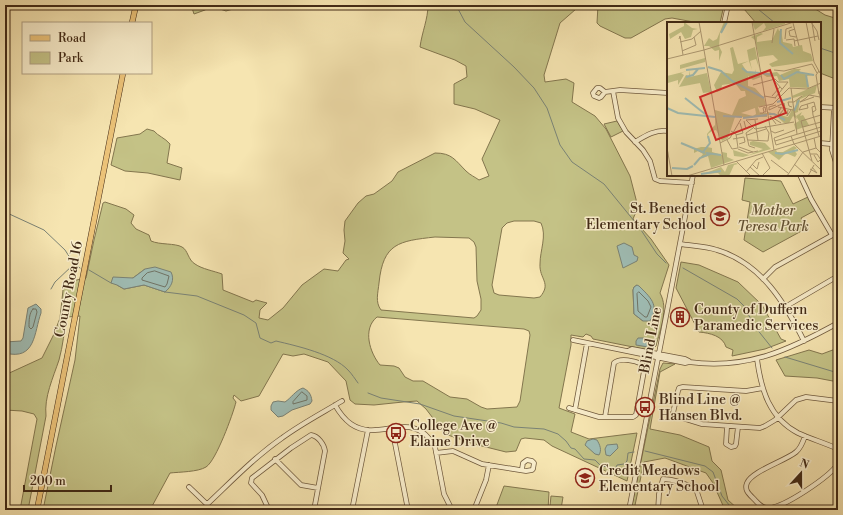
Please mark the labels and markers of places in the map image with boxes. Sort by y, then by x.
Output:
place label: St. Benedict Elementary School [586,200,706,234]
school or university icon: St. Benedict Elementary School [709,205,731,227]
place label: County of Duffern Paramedic Services [694,301,818,335]
building icon: County of Duffern Paramedic Services [669,306,691,328]
place label: Blind Line @ Hansen Blvd. [658,391,742,425]
bus stop icon: Blind Line @ Hansen Blvd. [634,396,656,418]
place label: College Ave @ Elaine Drive [410,417,497,451]
bus stop icon: College Ave @ Elaine Drive [385,422,407,444]
place label: Credit Meadows Elementary School [599,462,719,496]
school or university icon: Credit Meadows Elementary School [574,467,596,489]

